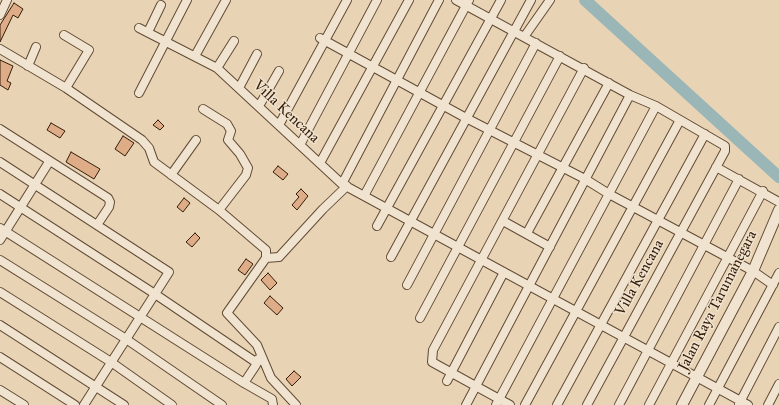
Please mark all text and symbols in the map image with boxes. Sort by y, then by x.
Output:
street label: Villa Kencana [249,77,323,147]
street label: Jalan Raya Tarumanegara [675,228,761,374]
street label: Villa Kencana [612,237,668,319]

